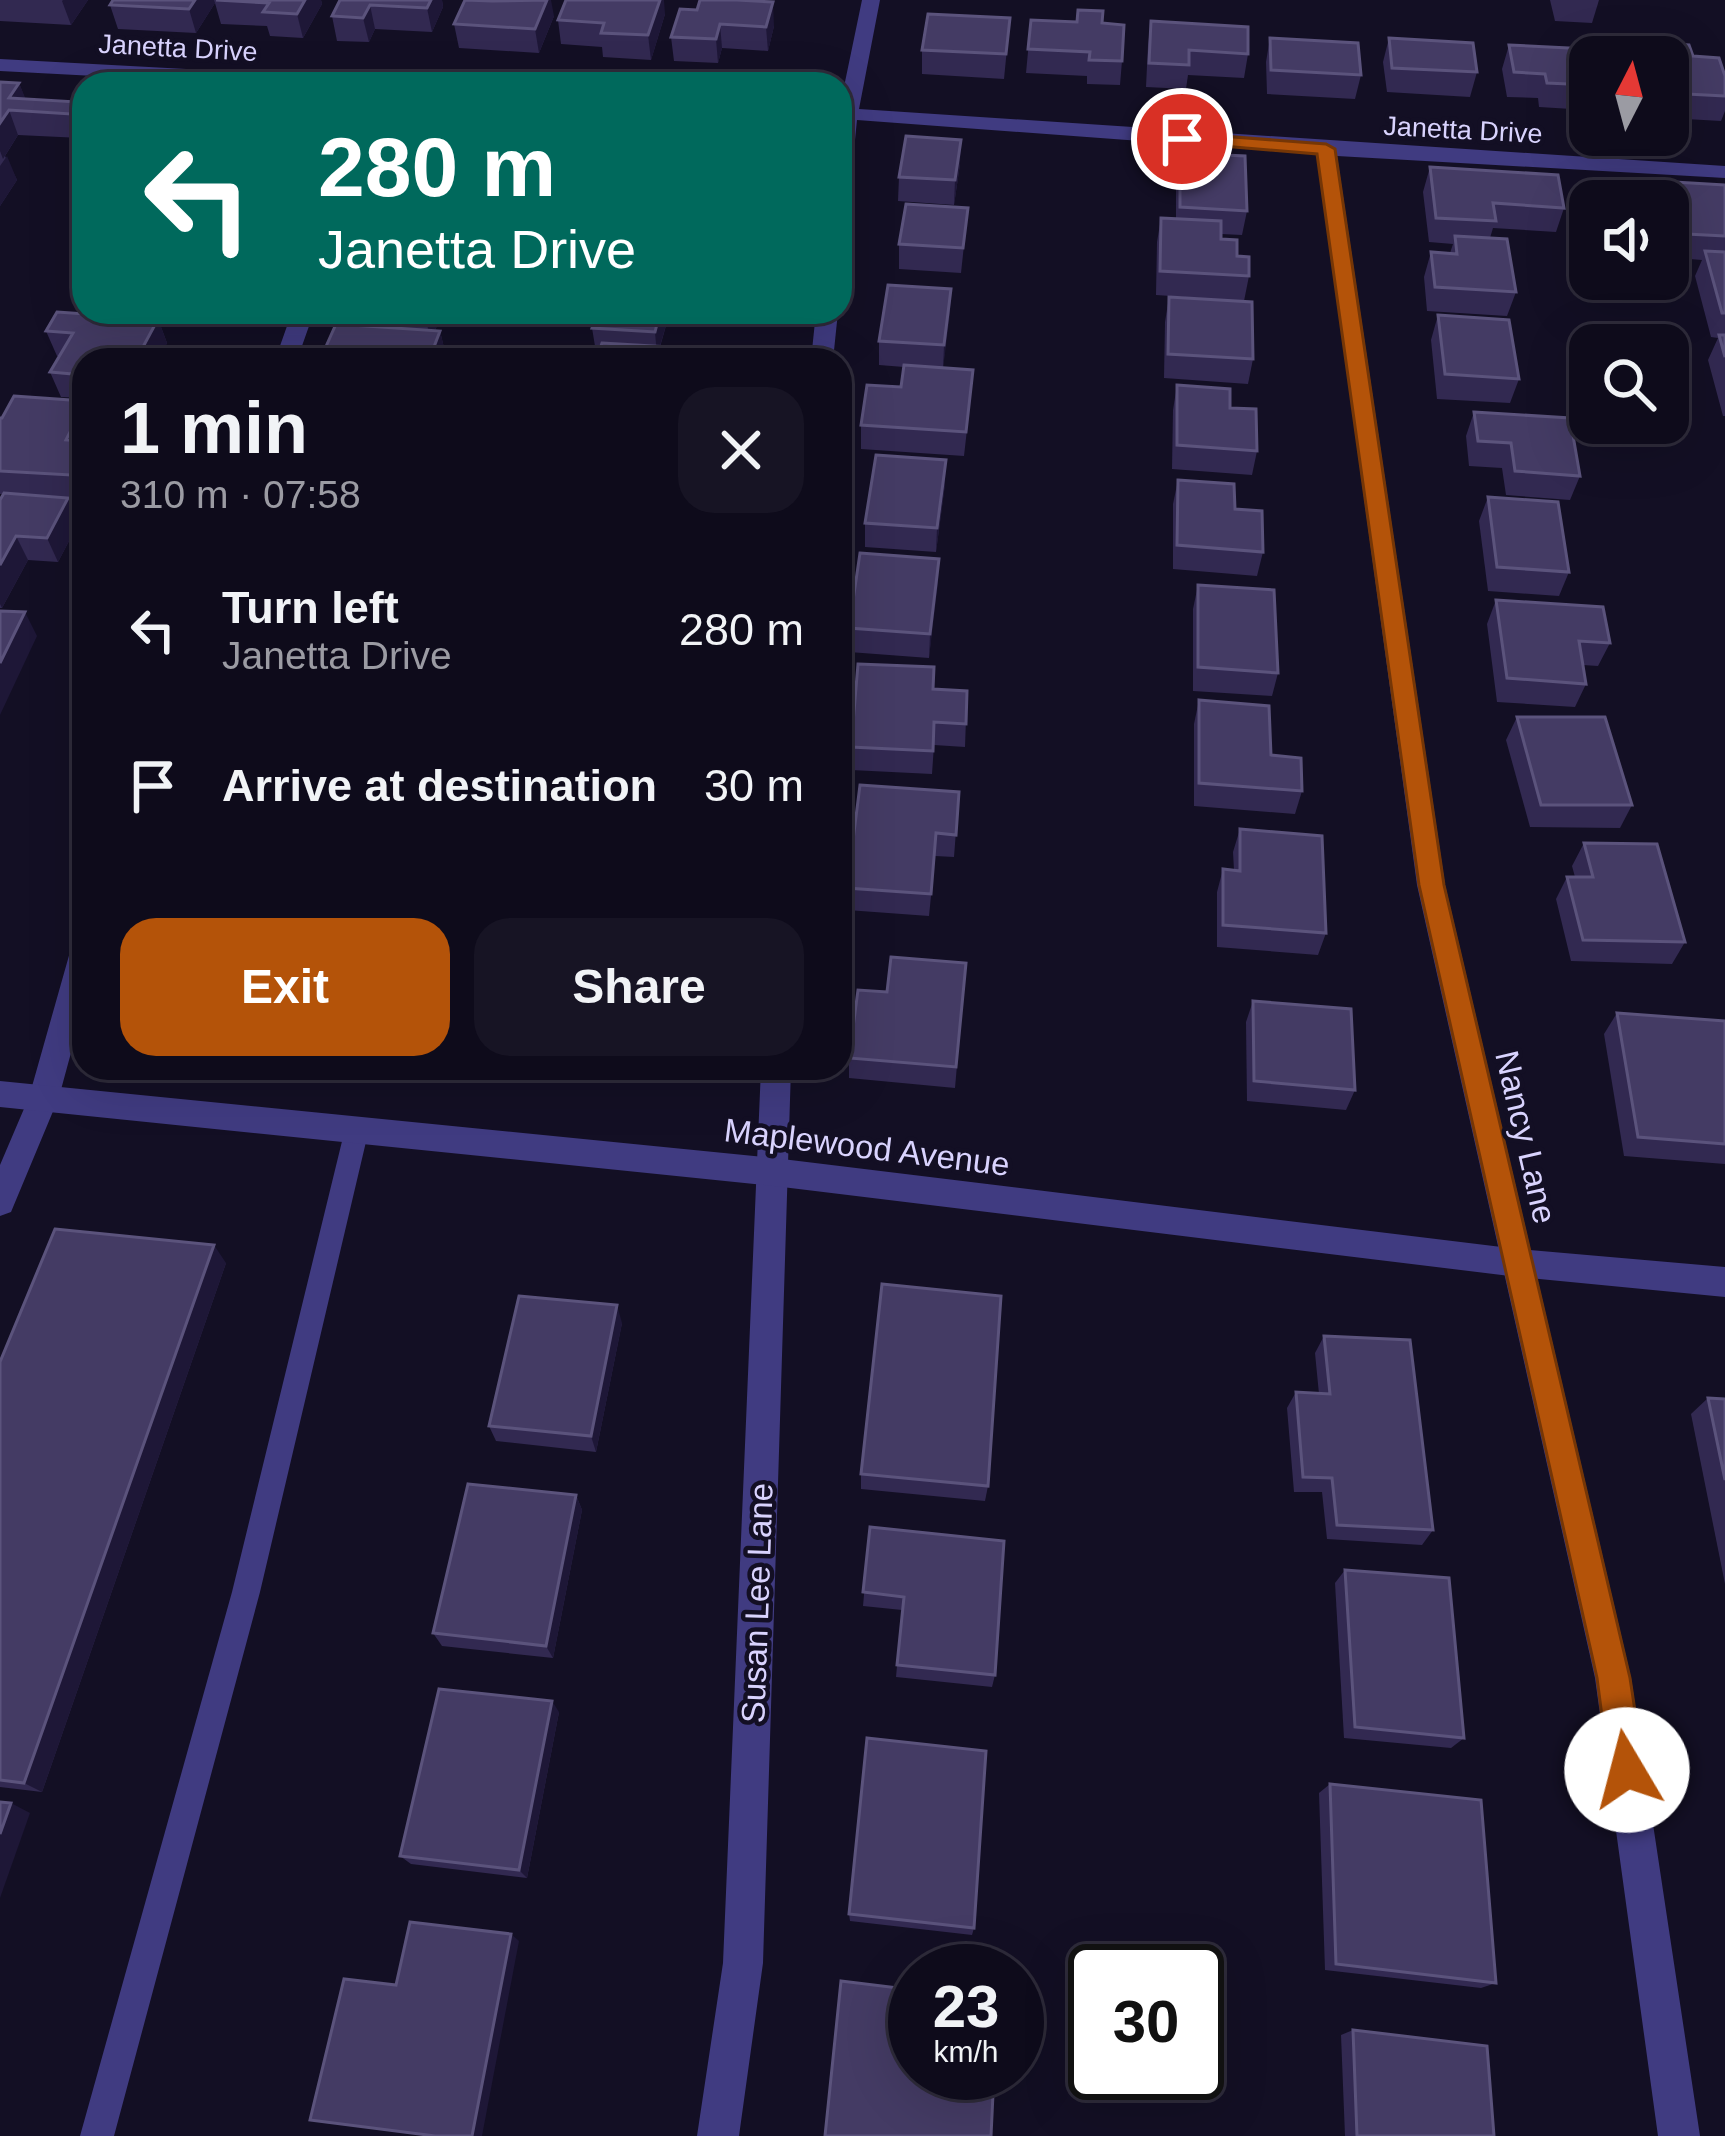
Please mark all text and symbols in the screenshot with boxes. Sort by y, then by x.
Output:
street label: Janetta Drive [98,29,258,67]
north arrow [1569,36,1689,156]
map controls [1569,36,1689,444]
pin [1131,88,1233,190]
icon: arrive [1149,106,1215,172]
street label: Janetta Drive [1383,111,1543,149]
icon: left [120,120,276,276]
text: 280 m [318,120,556,214]
button: sound [1569,180,1689,300]
text: Janetta Drive [318,219,636,279]
button: search [1569,324,1689,444]
button: close [678,387,804,513]
text: 1 min [120,388,308,468]
text: 310 m · 07:58 [120,473,361,516]
text: Turn left [222,582,399,633]
icon: left [120,597,186,663]
text: 280 m [679,604,804,655]
text: Janetta Drive [222,634,452,677]
icon: arrive [120,753,186,819]
text: Arrive at destination [222,760,657,811]
text: 30 m [704,760,804,811]
button: Exit [120,918,450,1056]
button: Share [474,918,804,1056]
street label: Nancy Lane [1488,1047,1564,1227]
street label: Maplewood Avenue [722,1111,1012,1183]
street label: Susan Lee Lane [734,1482,780,1724]
position arrow [1564,1707,1690,1833]
speed limit sign: 30 [1068,1944,1224,2100]
text: 23 [933,1973,999,2040]
text: km/h [933,2035,999,2068]

